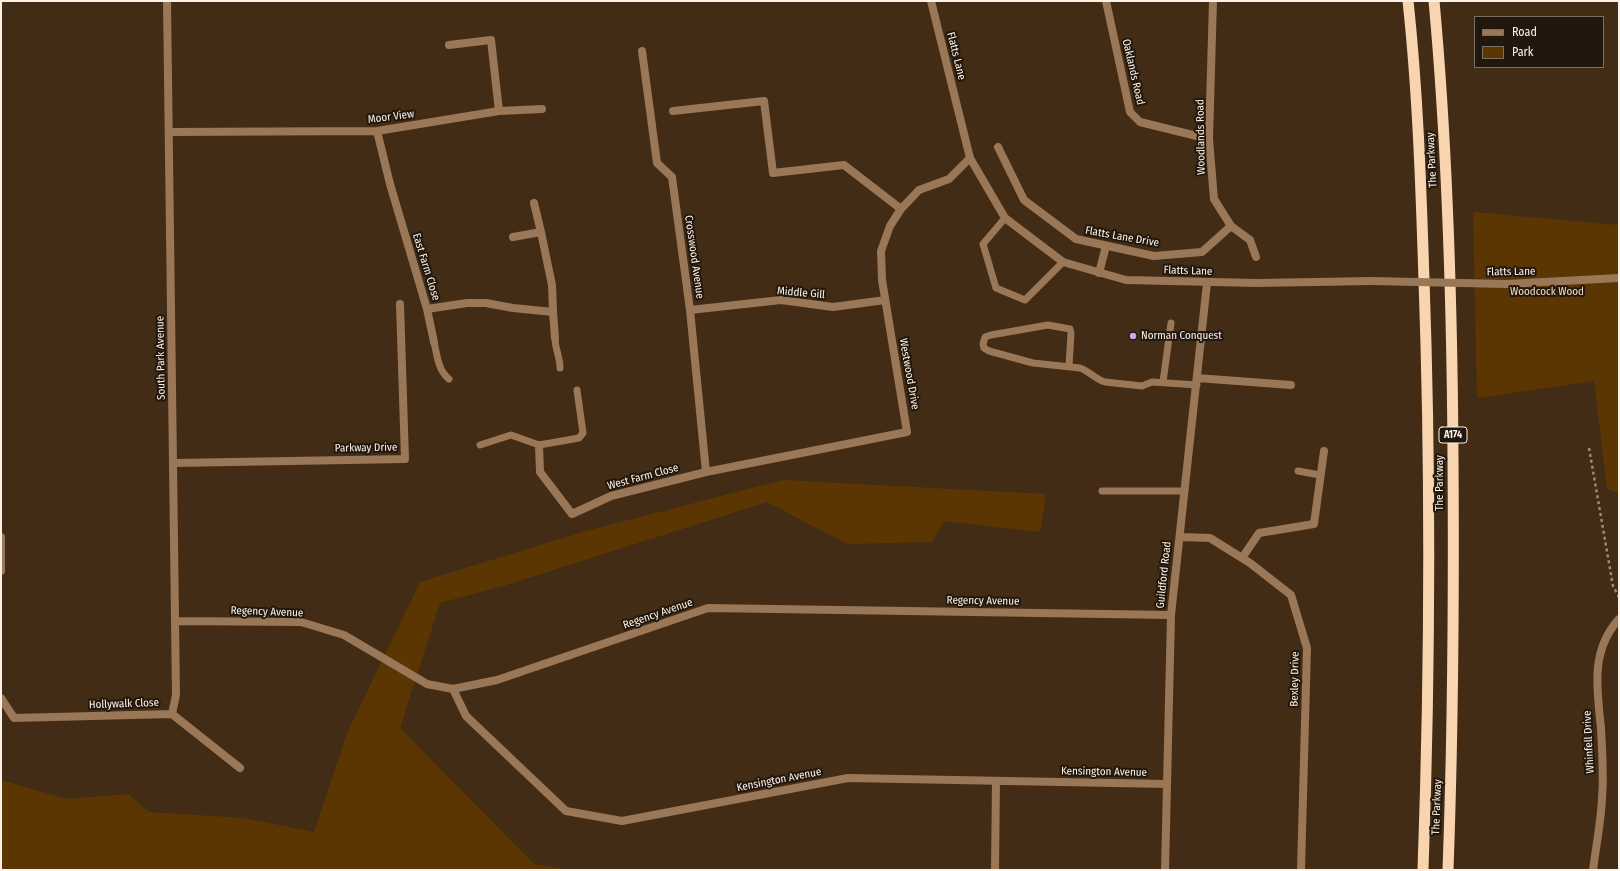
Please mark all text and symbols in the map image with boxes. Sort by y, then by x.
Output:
legend [1474,16,1604,68]
text: Road [1512,25,1537,39]
street label: Flatts Lane [944,31,968,81]
street label: Oaklands Road [1119,38,1147,106]
text: Park [1512,45,1533,59]
street label: Woodlands Road [1194,99,1208,175]
street label: Moor View [367,108,415,126]
street label: The Parkway [1424,132,1440,188]
street label: Crosswood Avenue [682,214,706,300]
street label: Flatts Lane Drive [1084,224,1160,250]
street label: East Farm Close [409,232,443,302]
street label: Flatts Lane [1163,264,1213,278]
street label: Flatts Lane [1486,265,1536,279]
street label: Middle Gill [776,284,826,302]
park label: Woodcock Wood [1510,285,1584,299]
street label: South Park Avenue [154,316,168,400]
place label: Norman Conquest [1141,329,1222,343]
marker: Norman Conquest [1128,331,1138,341]
street label: Westwood Drive [896,337,922,411]
road number: A174 [1439,427,1467,443]
street label: Parkway Drive [335,441,397,455]
street label: The Parkway [1433,455,1447,511]
street label: West Farm Close [606,461,680,493]
street label: Guildford Road [1154,541,1174,609]
street label: Regency Avenue [947,594,1019,608]
street label: Regency Avenue [621,596,695,632]
street label: Regency Avenue [230,604,304,620]
street label: Bexley Drive [1288,651,1302,707]
street label: Hollywalk Close [89,696,159,712]
street label: Whinfell Drive [1581,710,1597,774]
street label: Kensington Avenue [736,765,822,795]
street label: Kensington Avenue [1061,765,1147,779]
street label: The Parkway [1429,779,1445,835]

